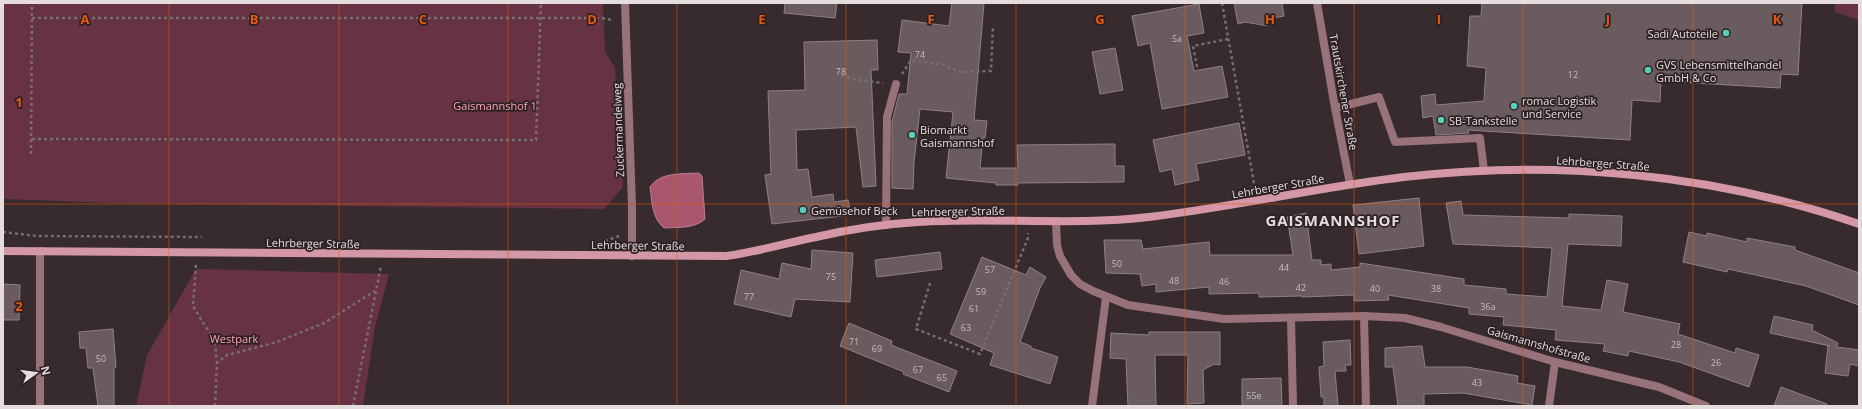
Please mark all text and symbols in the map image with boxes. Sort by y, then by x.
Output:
text: A [81,10,90,28]
text: B [250,10,259,28]
text: C [419,10,427,28]
text: D [587,10,597,28]
text: E [758,10,766,28]
text: F [927,10,935,28]
text: G [1095,10,1105,28]
text: H [1265,10,1275,28]
text: I [1437,10,1441,28]
text: J [1605,10,1610,28]
text: K [1773,10,1782,28]
place label: Sadi Autoteile [1647,26,1718,41]
marker: Sadi Autoteile [1721,28,1731,38]
house number: 5a [1172,32,1182,45]
street label: Trautskirchener Straße [1326,33,1362,151]
house number: 74 [915,48,925,61]
place label: GVS Lebensmittelhandel GmbH & Co [1656,57,1781,85]
house number: 78 [836,65,846,78]
marker: GVS Lebensmittelhandel GmbH & Co [1643,65,1653,75]
house number: 12 [1568,68,1578,81]
street label: Zuckermandelweg [609,83,627,177]
text: 1 [15,93,23,111]
place label: romac Logistik und Service [1522,93,1597,121]
park label: Gaismannshof 1 [453,98,537,113]
marker: romac Logistik und Service [1509,101,1519,111]
place label: SB-Tankstelle [1449,113,1517,128]
marker: SB-Tankstelle [1436,115,1446,125]
place label: Biomarkt Gaismannshof [920,122,996,150]
marker: Biomarkt Gaismannshof [907,130,917,140]
street label: Lehrberger Straße [1556,152,1650,174]
street label: Lehrberger Straße [1231,170,1325,202]
place label: Gemüsehof Beck [811,203,898,218]
street label: Lehrberger Straße [911,203,1005,219]
marker: Gemüsehof Beck [798,205,808,215]
district label: GAISMANNSHOF [1265,210,1401,230]
street label: Lehrberger Straße [266,235,360,251]
street label: Lehrberger Straße [591,237,685,253]
house number: 50 [1112,257,1122,270]
house number: 44 [1279,261,1289,274]
house number: 57 [985,263,995,276]
house number: 75 [826,270,836,283]
house number: 48 [1169,274,1179,287]
house number: 46 [1219,275,1229,288]
house number: 42 [1296,281,1306,294]
house number: 40 [1370,282,1380,295]
house number: 38 [1431,282,1441,295]
house number: 59 [976,285,986,298]
house number: 77 [744,290,754,303]
text: 2 [15,297,23,315]
house number: 36a [1480,300,1496,313]
house number: 61 [969,302,979,315]
house number: 63 [961,321,971,334]
street label: Gaismannshofstraße [1485,322,1593,366]
park label: Westpark [210,331,259,346]
house number: 71 [849,335,859,348]
house number: 28 [1671,338,1681,351]
house number: 69 [872,342,882,355]
house number: 50 [96,352,106,365]
north arrow [16,353,56,393]
house number: 26 [1711,356,1721,369]
house number: 67 [913,363,923,376]
text: N [38,364,55,377]
house number: 65 [937,371,947,384]
house number: 43 [1472,376,1482,389]
house number: 55e [1246,389,1262,402]

